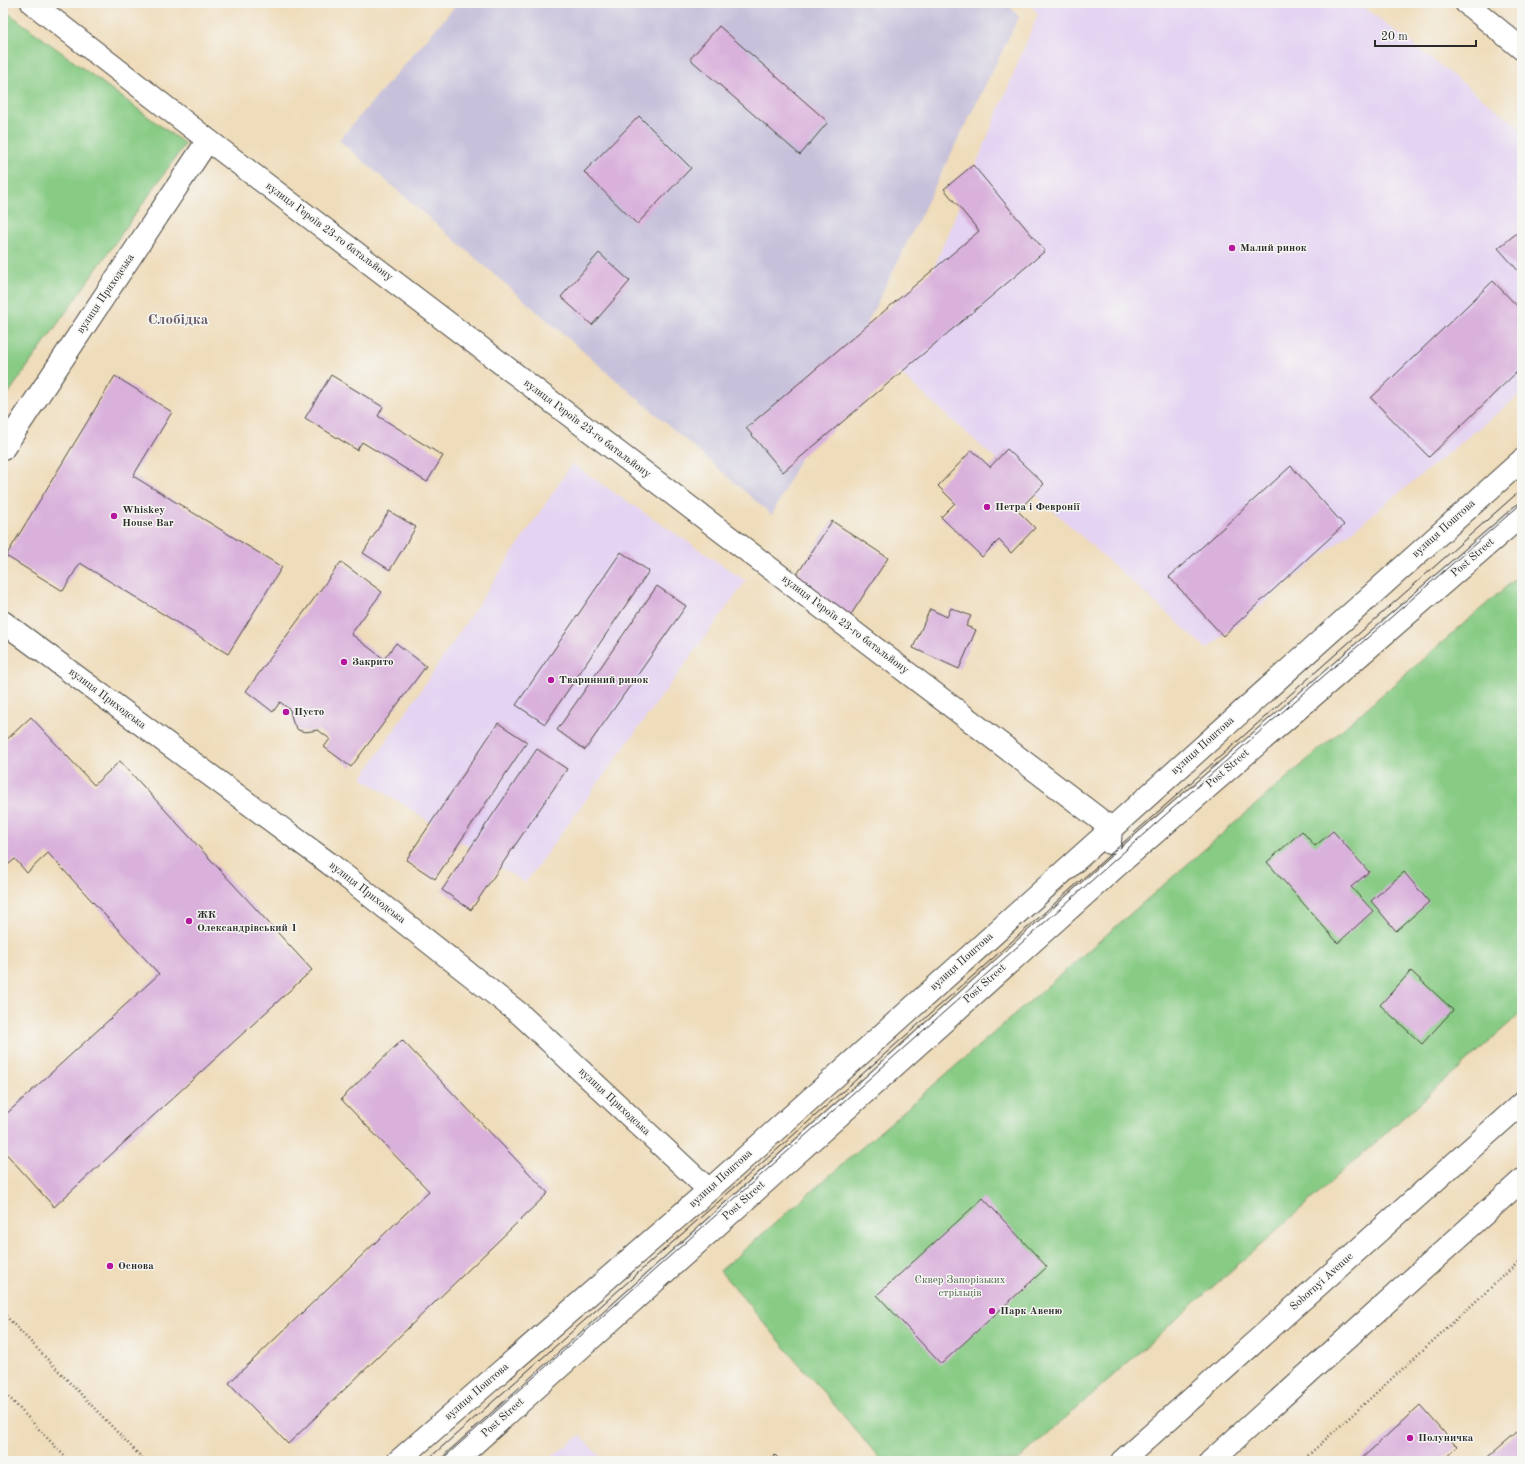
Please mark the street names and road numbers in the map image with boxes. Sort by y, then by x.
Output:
street label: вулиця Героїв 23-го батальйону [263,181,395,283]
street label: вулиця Приходська [75,252,137,336]
street label: вулиця Героїв 23-го батальйону [521,378,653,480]
street label: вулиця Поштова [1410,498,1478,560]
street label: Post Street [1449,536,1497,580]
street label: вулиця Героїв 23-го батальйону [779,574,911,676]
street label: вулиця Приходська [66,667,148,732]
street label: вулиця Поштова [1169,715,1237,777]
street label: Post Street [1204,747,1252,791]
street label: вулиця Приходська [327,860,408,926]
street label: вулиця Поштова [928,931,996,993]
street label: Post Street [962,962,1009,1006]
street label: вулиця Приходська [576,1066,652,1138]
street label: вулиця Поштова [687,1148,755,1210]
street label: Post Street [721,1179,768,1223]
street label: Sobornyi Avenue [1288,1251,1356,1313]
street label: вулиця Поштова [443,1361,511,1423]
street label: Post Street [480,1396,527,1440]

